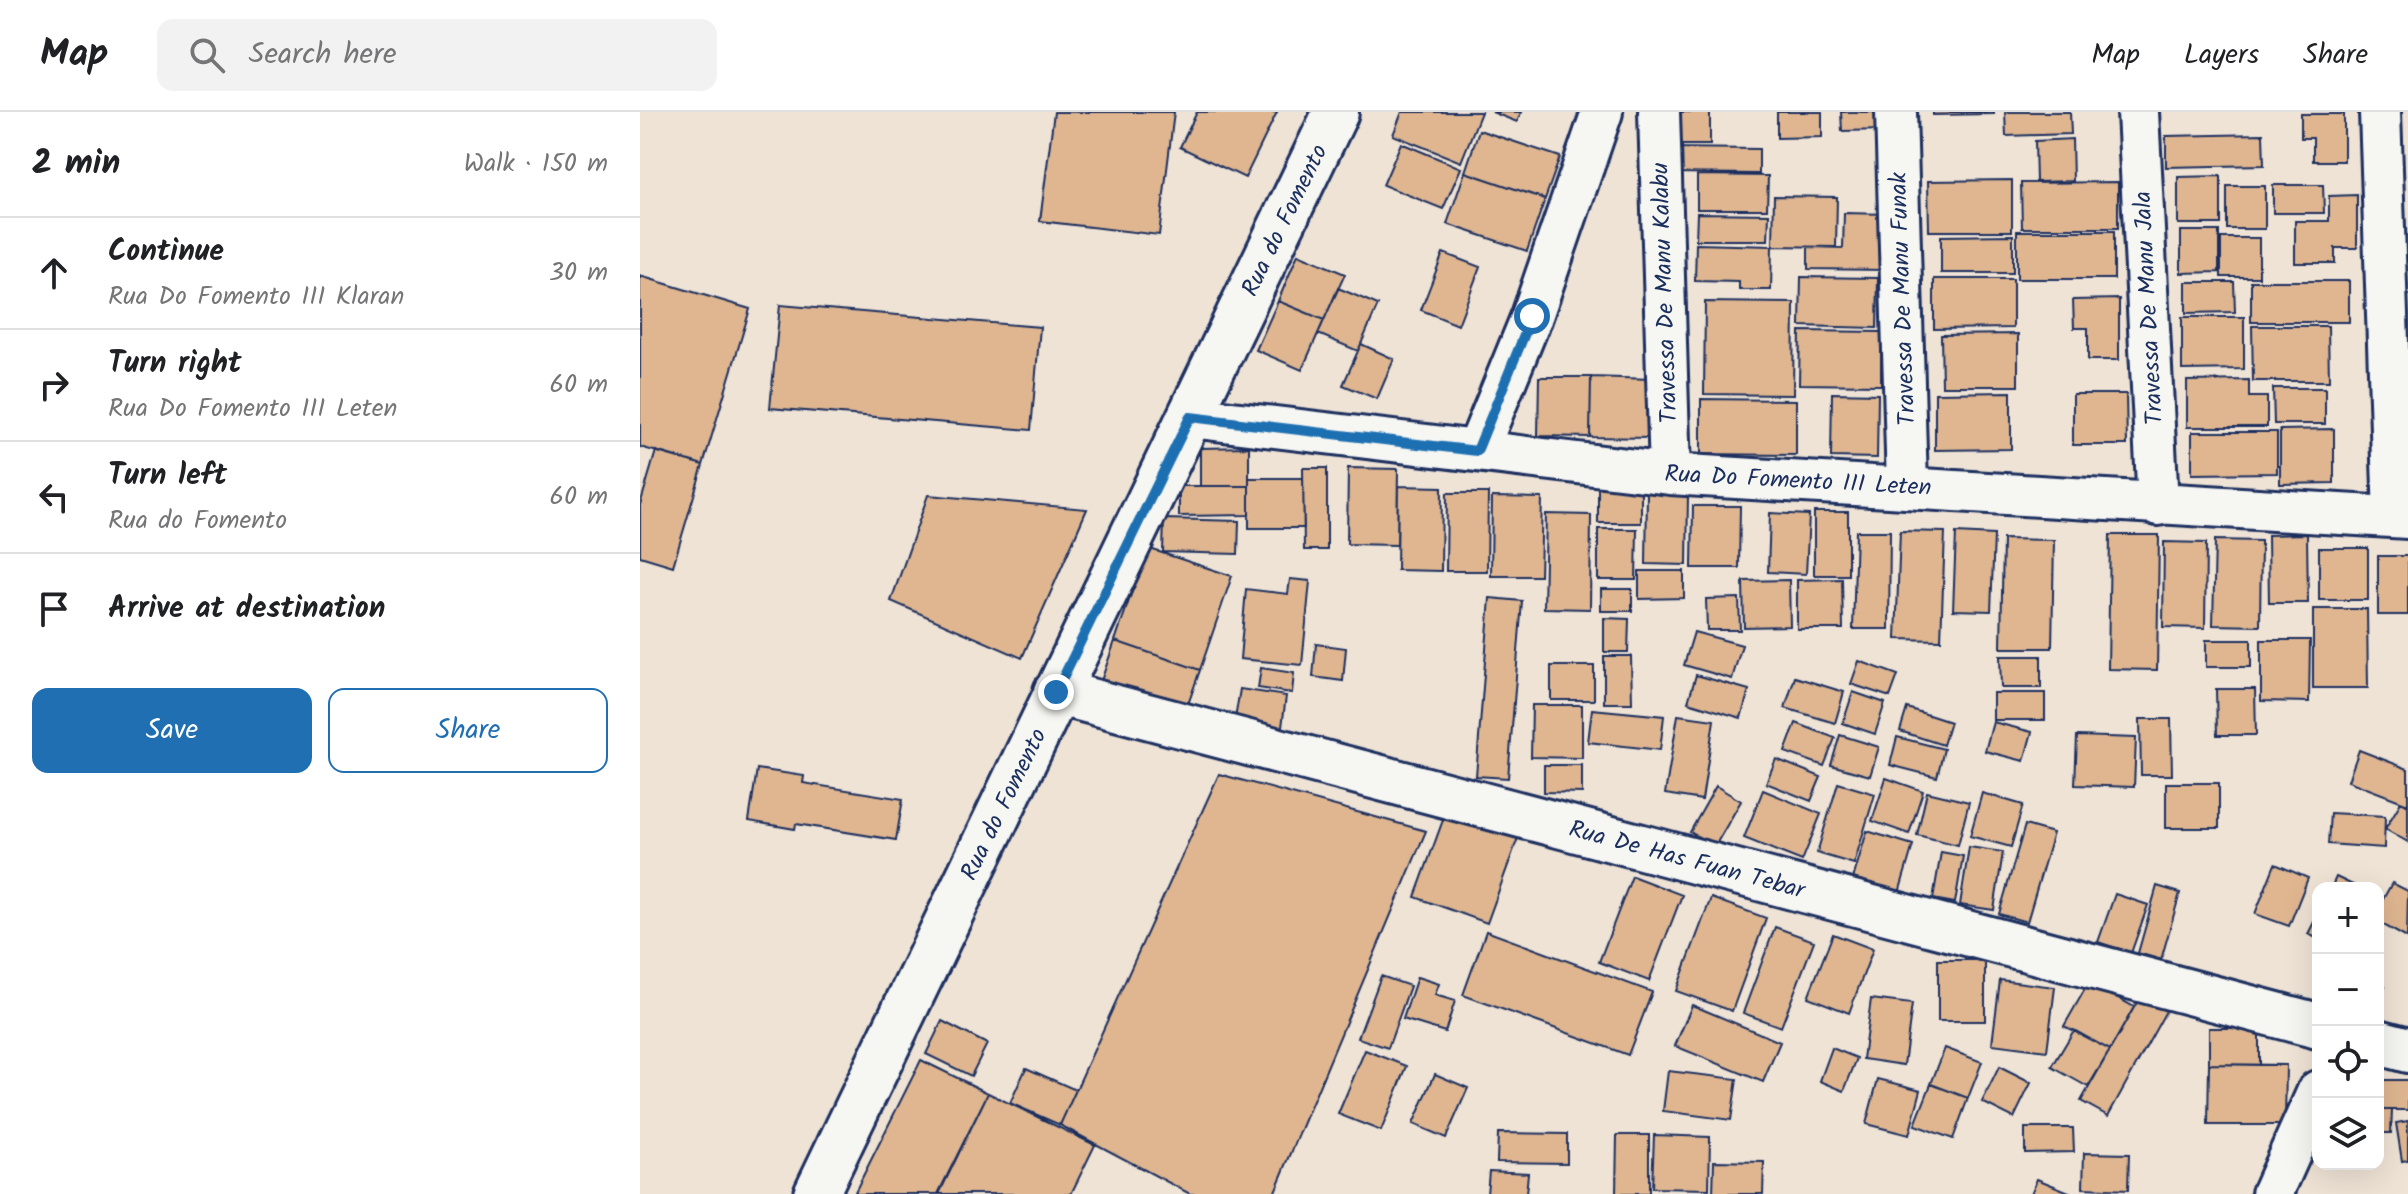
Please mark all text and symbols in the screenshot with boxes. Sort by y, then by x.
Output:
search box [157,19,717,91]
text: Map [40,25,109,85]
text: Search here [249,31,396,79]
icon: search [185,33,229,77]
text: Map [2091,33,2140,78]
text: Layers [2184,33,2259,78]
text: Share [2303,33,2368,78]
text: 2 min [32,137,120,191]
street label: Rua do Fomento [1232,138,1339,303]
text: Walk · 150 m [464,143,608,185]
street label: Travessa De Manu Kalabu [1641,161,1690,424]
street label: Travessa De Manu Funak [1880,171,1927,426]
street label: Travessa De Manu Jala [2124,190,2175,426]
text: Continue [108,228,224,276]
icon: ahead [32,251,76,295]
text: 30 m [549,252,608,294]
text: Rua Do Fomento III Klaran [108,276,404,318]
route start [1514,298,1550,334]
text: Turn right [108,340,241,388]
icon: right [32,363,76,407]
text: 60 m [549,364,608,406]
text: Rua Do Fomento III Leten [108,388,397,430]
text: Turn left [108,452,227,500]
street label: Rua Do Fomento III Leten [1664,455,1932,508]
icon: left [32,475,76,519]
text: 60 m [549,476,608,518]
text: Rua do Fomento [108,500,287,542]
text: Arrive at destination [108,585,385,633]
icon: arrive [32,587,76,631]
route end [1038,674,1074,710]
button: Save [32,688,312,773]
button: Share [328,688,608,773]
street label: Rua do Fomento [951,722,1058,887]
street label: Rua De Has Fuan Tebar [1564,810,1811,911]
map controls [2312,882,2384,1170]
button: + [2312,882,2384,954]
button: − [2312,954,2384,1026]
button: locate [2312,1026,2384,1098]
button: layers [2312,1098,2384,1170]

